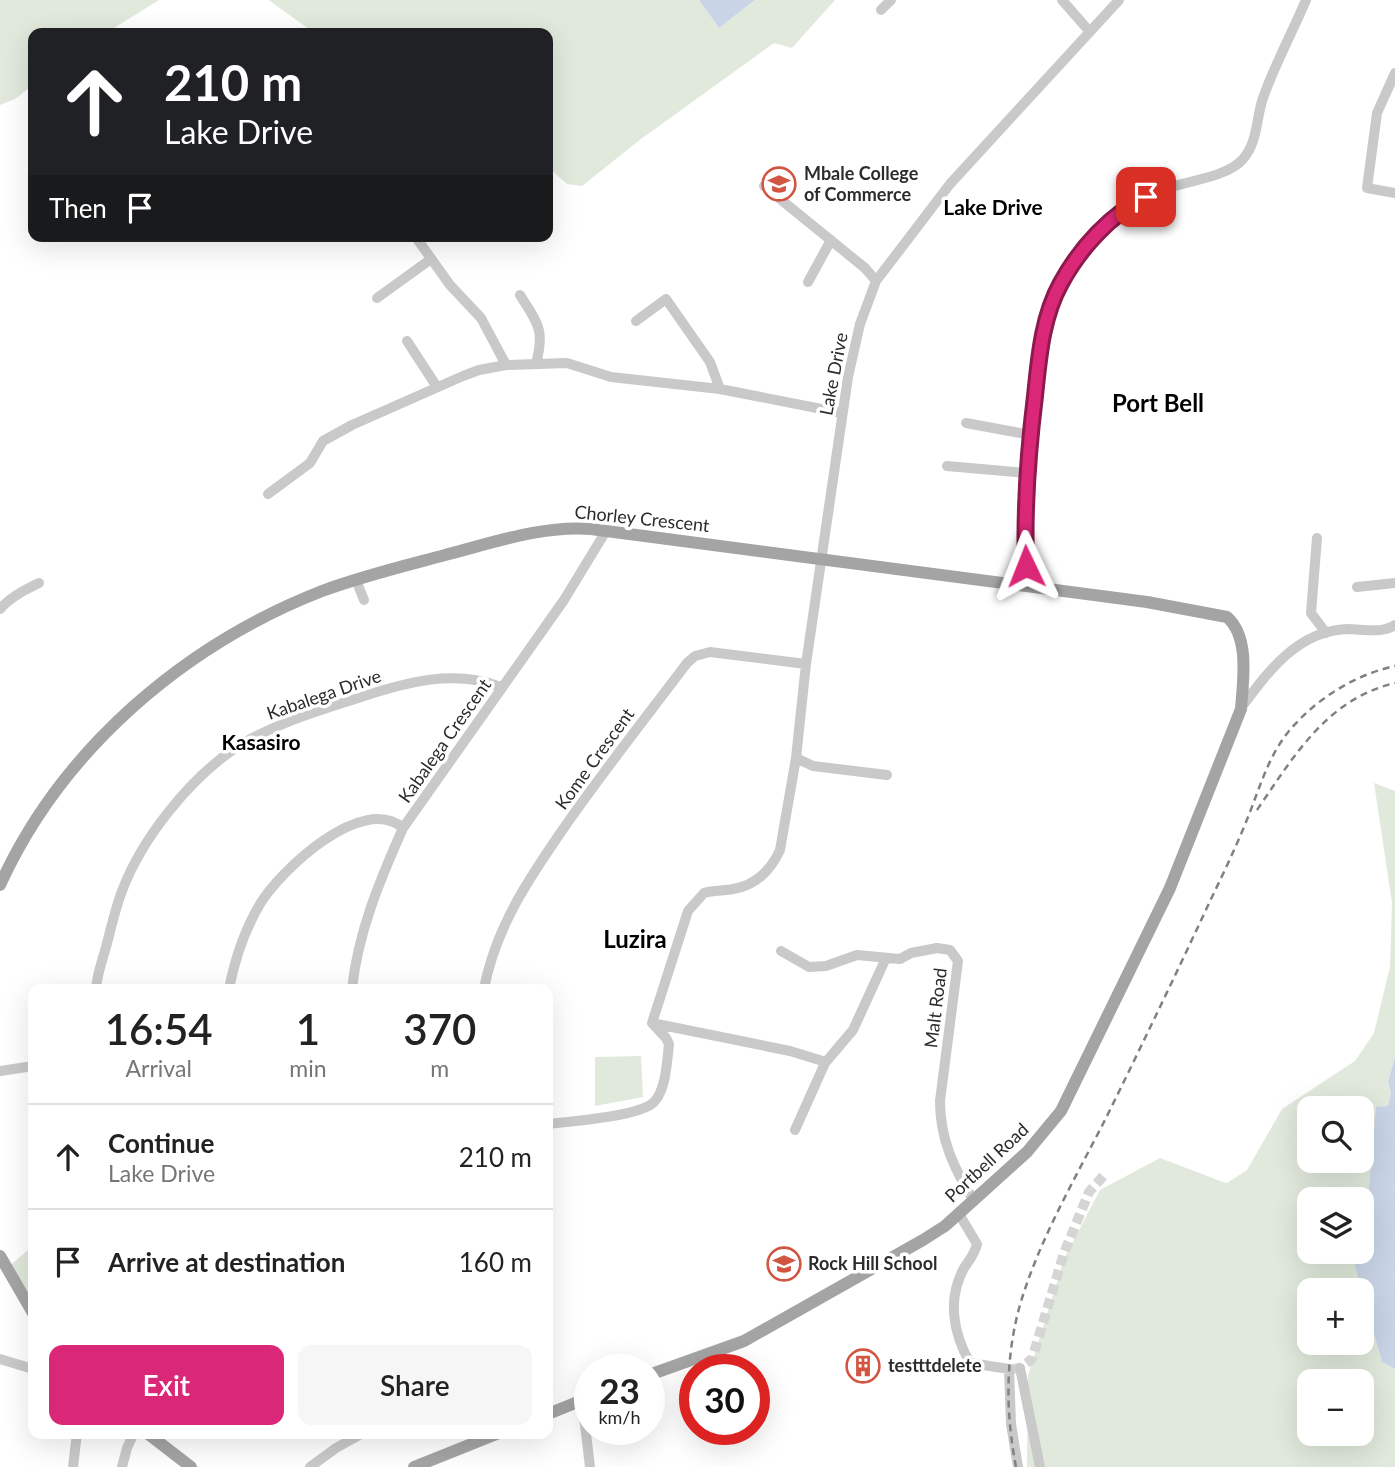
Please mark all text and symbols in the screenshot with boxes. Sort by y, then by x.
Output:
text: 210 m [164,53,302,111]
icon: ahead [49,56,140,147]
text: Lake Drive [164,112,313,151]
place label: Mbale College of Commerce [804,162,919,205]
school or university icon: Mbale College of Commerce [760,165,798,203]
pin [1116,167,1176,227]
icon: arrive [1127,178,1165,216]
icon: arrive [121,189,159,227]
text: Then [49,192,107,224]
district label: Lake Drive [943,194,1043,219]
street label: Lake Drive [814,331,852,417]
district label: Port Bell [1112,388,1204,417]
street label: Chorley Crescent [574,500,711,536]
position arrow [989,529,1063,603]
street label: Kabalega Drive [264,664,384,724]
street label: Kabalega Crescent [393,674,495,807]
street label: Kome Crescent [550,703,639,813]
district label: Kasasiro [221,729,301,754]
district label: Luzira [603,924,667,953]
street label: Malt Road [919,967,951,1049]
text: 16:54 [105,1004,213,1054]
text: 1 [296,1004,320,1054]
text: 370 [403,1004,476,1054]
text: Arrival [126,1054,192,1082]
text: min [289,1054,327,1082]
text: m [430,1054,449,1082]
map controls [1297,1096,1374,1446]
button: search [1297,1096,1374,1173]
street label: Portbell Road [940,1118,1033,1207]
text: Continue [108,1127,214,1159]
icon: ahead [49,1138,87,1176]
text: 210 m [459,1141,532,1173]
text: Lake Drive [108,1159,215,1187]
button: layers [1297,1187,1374,1264]
icon: arrive [49,1243,87,1281]
school or university icon: Rock Hill School [765,1245,803,1283]
text: Arrive at destination [108,1246,345,1278]
text: 160 m [459,1246,532,1278]
place label: Rock Hill School [808,1252,937,1274]
button: + [1297,1278,1374,1355]
button: Exit [49,1345,284,1425]
button: Share [298,1345,532,1425]
building icon: testttdelete [844,1347,882,1385]
speed limit sign: 30 [679,1354,770,1445]
place label: testttdelete [888,1354,982,1376]
text: 23 [599,1369,640,1411]
button: − [1297,1369,1374,1446]
text: km/h [598,1406,641,1428]

